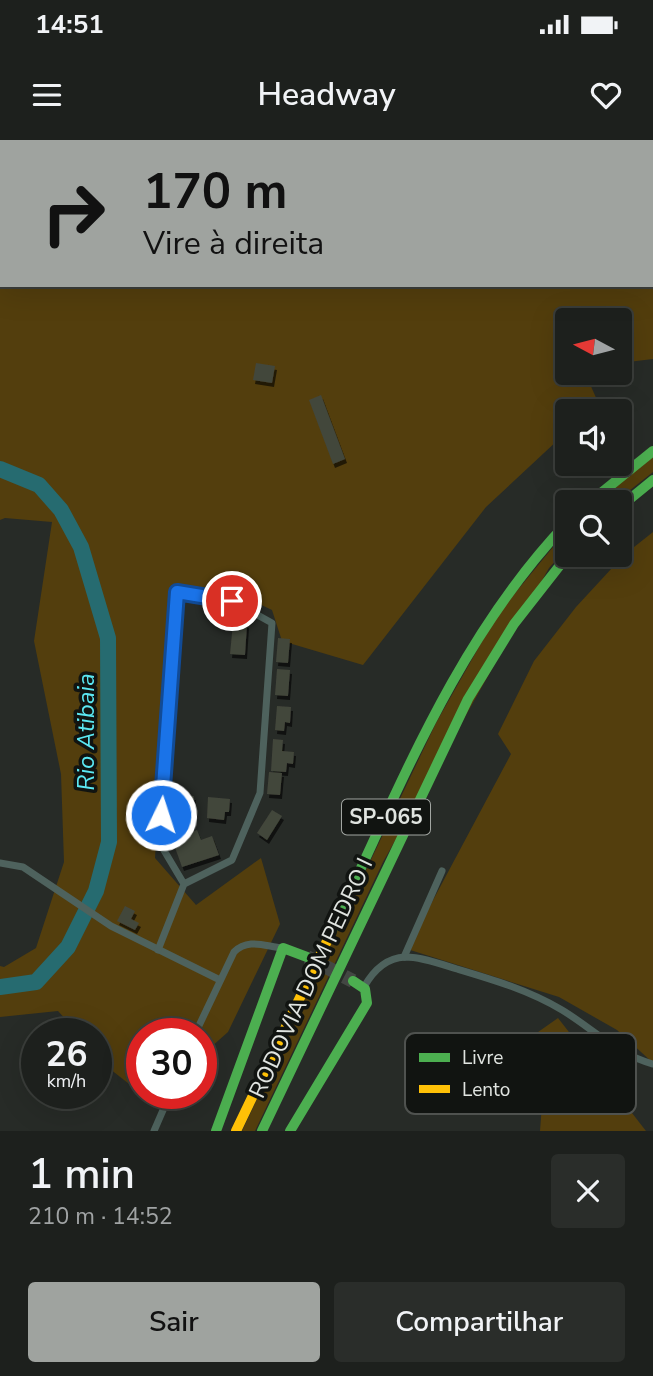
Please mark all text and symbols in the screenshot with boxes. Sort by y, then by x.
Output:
text: 14:51 [35,7,104,42]
text: Headway [257,73,396,116]
icon: menu [28,76,66,114]
icon: heart [587,76,625,114]
text: 170 m [143,158,287,225]
icon: right [28,168,119,259]
text: Vire à direita [143,222,324,265]
north arrow [555,308,632,385]
map controls [555,308,632,567]
button: sound [555,399,632,476]
button: search [555,490,632,567]
pin [202,571,262,631]
icon: arrive [213,582,251,620]
water label: Rio Atibaia [70,673,102,791]
position arrow [124,778,198,852]
road number: SP-065 [342,800,430,834]
street label: RODOVIA DOM PEDRO I [242,853,380,1103]
speed limit sign: 30 [126,1018,217,1109]
text: 26 [45,1031,88,1078]
legend [405,1033,636,1114]
text: Livre [462,1045,503,1071]
text: km/h [47,1069,86,1093]
text: Lento [462,1077,510,1103]
text: 1 min [28,1146,135,1203]
button: close [551,1154,625,1228]
text: 210 m · 14:52 [28,1201,173,1232]
button: Sair [28,1282,320,1362]
button: Compartilhar [334,1282,625,1362]

